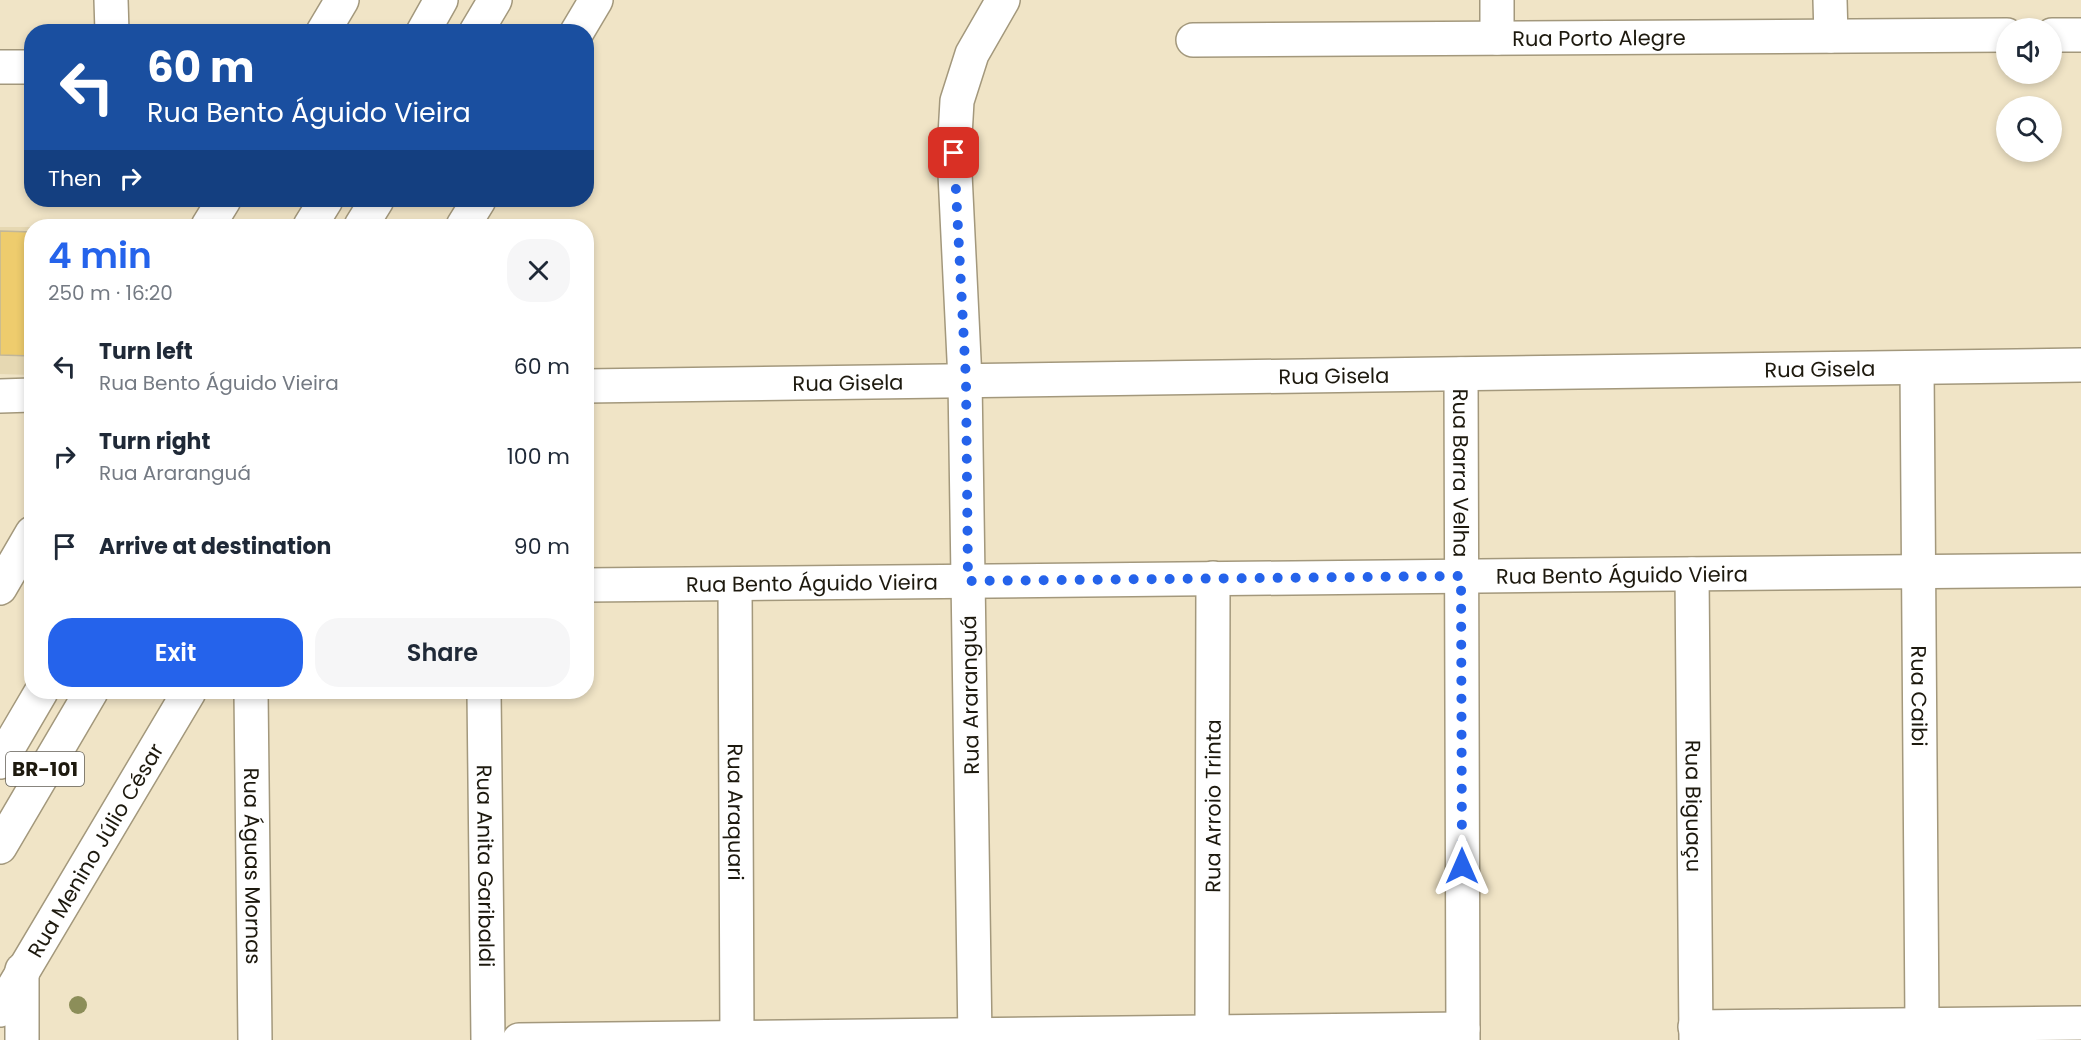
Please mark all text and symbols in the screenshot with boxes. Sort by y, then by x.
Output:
map controls [1996,18,2062,162]
button: sound [1996,18,2062,84]
street label: Rua Porto Alegre [1512,22,1686,53]
text: 60 m [147,38,255,97]
icon: left [48,48,126,126]
text: Rua Bento Águido Vieira [147,94,471,131]
button: search [1996,96,2062,162]
pin [928,127,979,178]
icon: arrive [937,136,970,169]
icon: right [114,162,147,195]
text: Then [48,163,102,194]
text: 4 min [48,230,152,281]
button: close [507,239,570,302]
text: 250 m · 16:20 [48,279,173,307]
text: Turn left [99,336,193,367]
icon: left [48,350,81,383]
text: 60 m [514,351,570,382]
street label: Rua Gisela [1764,353,1876,384]
street label: Rua Gisela [1278,360,1390,391]
street label: Rua Gisela [792,367,904,398]
text: Rua Bento Águido Vieira [99,369,339,397]
street label: Rua Barra Velha [1447,389,1476,557]
text: Turn right [99,426,210,457]
icon: right [48,440,81,473]
text: 100 m [507,441,570,472]
text: Rua Araranguá [99,459,251,487]
icon: arrive [48,530,81,563]
text: Arrive at destination [99,531,331,562]
text: 90 m [514,531,570,562]
street label: Rua Bento Águido Vieira [1496,559,1748,590]
street label: Rua Bento Águido Vieira [686,567,938,598]
street label: Rua Araranguá [954,615,986,775]
button: Exit [48,618,303,687]
button: Share [315,618,570,687]
street label: Rua Caibi [1905,645,1934,747]
street label: Rua Arroio Trinta [1198,719,1227,893]
street label: Rua Menino Júlio César [20,737,170,963]
street label: Rua Biguaçu [1679,740,1709,872]
street label: Rua Araquari [721,743,751,881]
road number: BR-101 [6,752,84,786]
street label: Rua Anita Garibaldi [470,764,502,968]
street label: Rua Águas Mornas [237,768,269,964]
position arrow [1430,834,1494,898]

